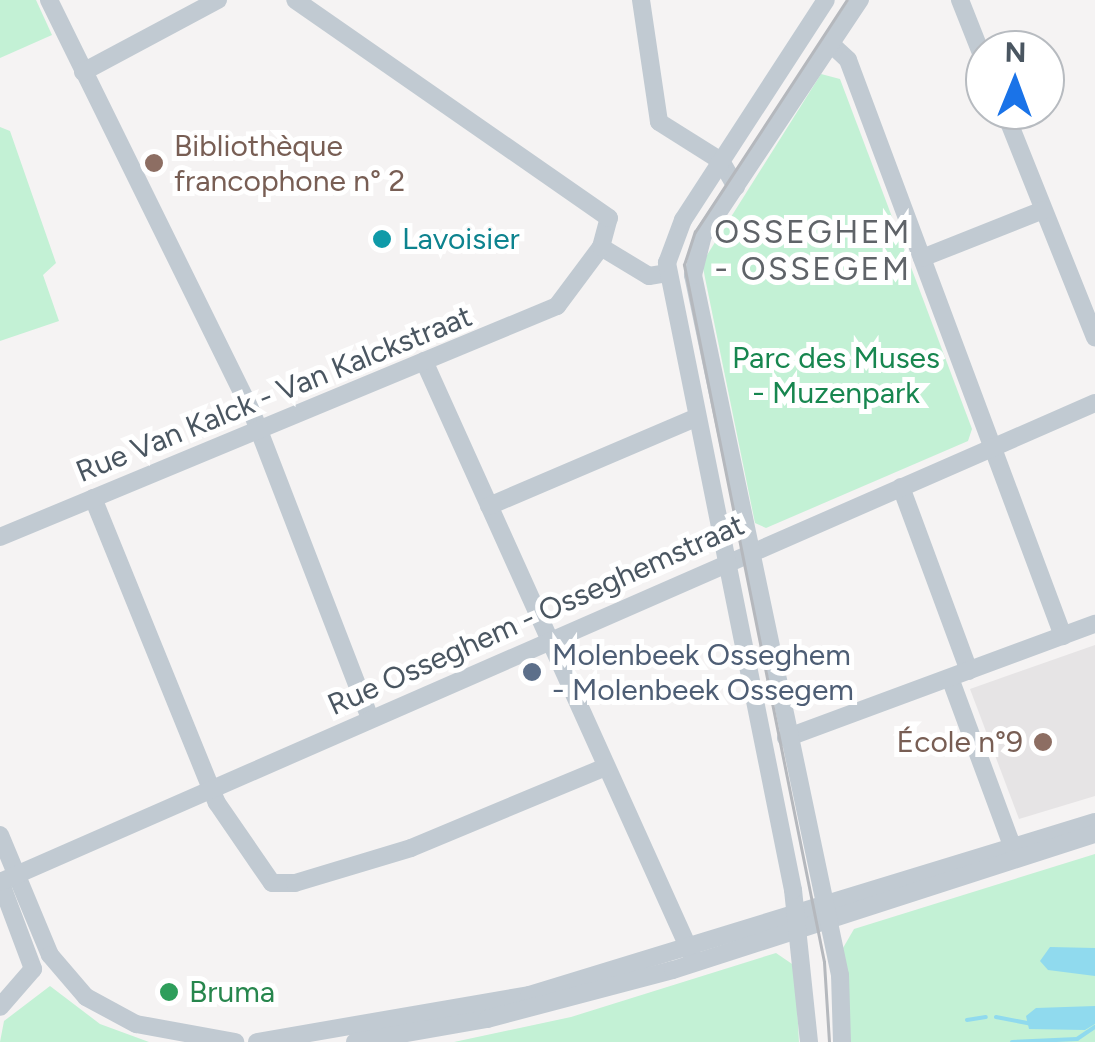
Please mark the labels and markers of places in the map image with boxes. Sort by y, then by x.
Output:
place label: Bibliothèque francophone n° 2 [174,128,405,198]
marker: Bibliothèque francophone n° 2 [143,152,165,174]
place label: Lavoisier [402,221,520,257]
marker: Lavoisier [371,228,393,250]
place label: Molenbeek Osseghem - Molenbeek Ossegem [552,637,854,708]
marker: Molenbeek Osseghem - Molenbeek Ossegem [521,661,543,683]
place label: École n°9 [896,724,1023,760]
marker: École n°9 [1032,731,1054,753]
place label: Bruma [189,974,275,1010]
marker: Bruma [158,981,180,1003]

